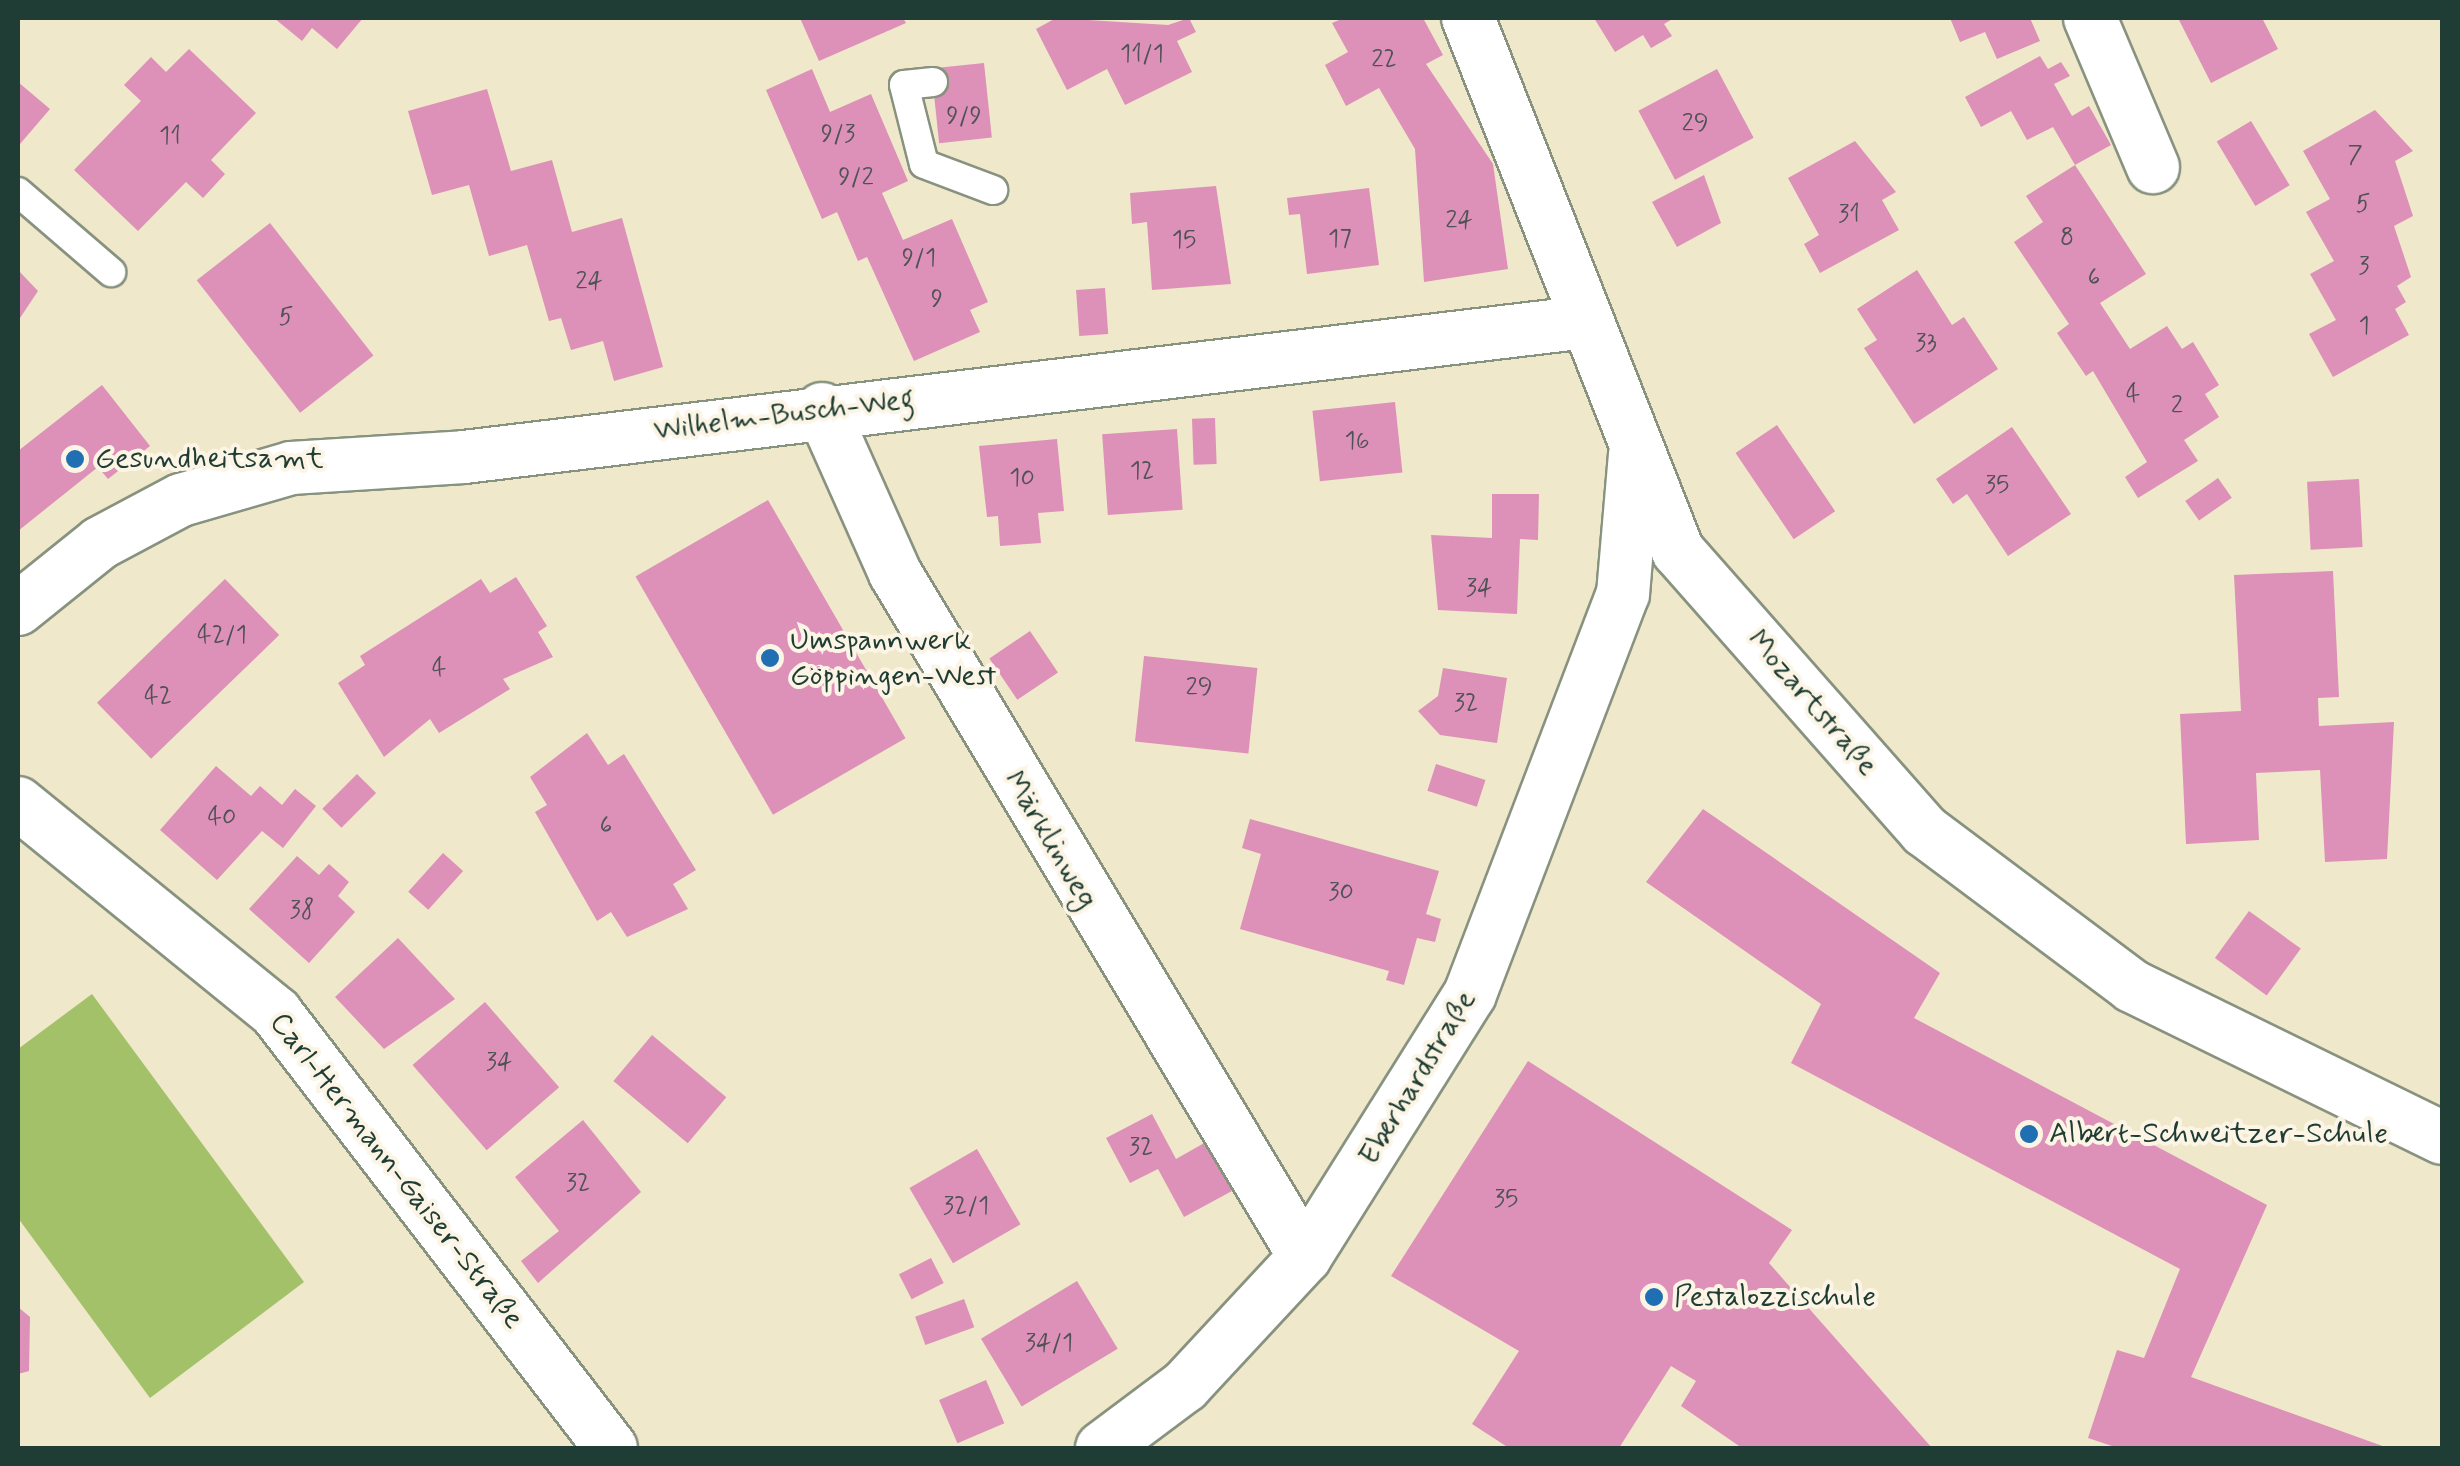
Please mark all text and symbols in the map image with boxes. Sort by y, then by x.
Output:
house number: 11/1 [1120,40,1164,70]
house number: 22 [1371,45,1397,75]
house number: 9/9 [946,102,982,132]
house number: 29 [1681,109,1709,139]
house number: 9/3 [821,120,855,150]
house number: 11 [159,122,181,152]
house number: 7 [2347,141,2363,171]
house number: 9/2 [838,163,874,193]
house number: 5 [2356,190,2370,220]
house number: 31 [1838,200,1860,230]
house number: 24 [1445,206,1473,236]
house number: 8 [2060,223,2074,253]
house number: 17 [1328,225,1352,255]
house number: 15 [1172,226,1196,256]
house number: 9/1 [902,244,936,274]
house number: 3 [2358,252,2370,282]
house number: 6 [2088,263,2100,293]
house number: 24 [575,267,603,297]
house number: 9 [931,285,943,315]
house number: 5 [279,303,293,333]
house number: 1 [2358,312,2370,342]
house number: 33 [1915,329,1937,359]
house number: 4 [2126,380,2140,410]
street label: Wilhelm-Busch-Weg [652,381,916,449]
house number: 2 [2171,391,2183,421]
house number: 16 [1345,427,1369,457]
place label: Gesundheitsamt [95,441,324,477]
marker: Gesundheitsamt [64,448,86,470]
house number: 12 [1130,457,1154,487]
house number: 10 [1009,464,1035,494]
house number: 35 [1985,471,2009,501]
house number: 34 [1466,574,1492,604]
house number: 42/1 [197,621,247,651]
place label: Umspannwerk Göppingen-West [790,623,997,694]
street label: Mozartstraße [1739,623,1885,783]
marker: Umspannwerk Göppingen-West [759,647,781,669]
house number: 4 [432,654,446,684]
house number: 29 [1185,673,1213,703]
house number: 42 [144,682,172,712]
house number: 32 [1454,689,1478,719]
street label: Märklinweg [995,765,1105,915]
house number: 40 [208,803,236,833]
house number: 6 [600,811,612,841]
house number: 30 [1328,878,1354,908]
house number: 38 [290,896,314,926]
street label: Eberhardstraße [1352,984,1484,1172]
street label: Carl-Hermann-Gaiser-Straße [261,1006,531,1336]
house number: 34 [486,1048,512,1078]
place label: Albert-Schweitzer-Schule [2049,1116,2388,1152]
marker: Albert-Schweitzer-Schule [2018,1123,2040,1145]
house number: 32 [1129,1133,1153,1163]
house number: 32 [566,1169,590,1199]
house number: 35 [1494,1185,1518,1215]
house number: 32/1 [943,1192,989,1222]
place label: Pestalozzischule [1674,1279,1876,1315]
marker: Pestalozzischule [1643,1286,1665,1308]
house number: 34/1 [1025,1329,1073,1359]

